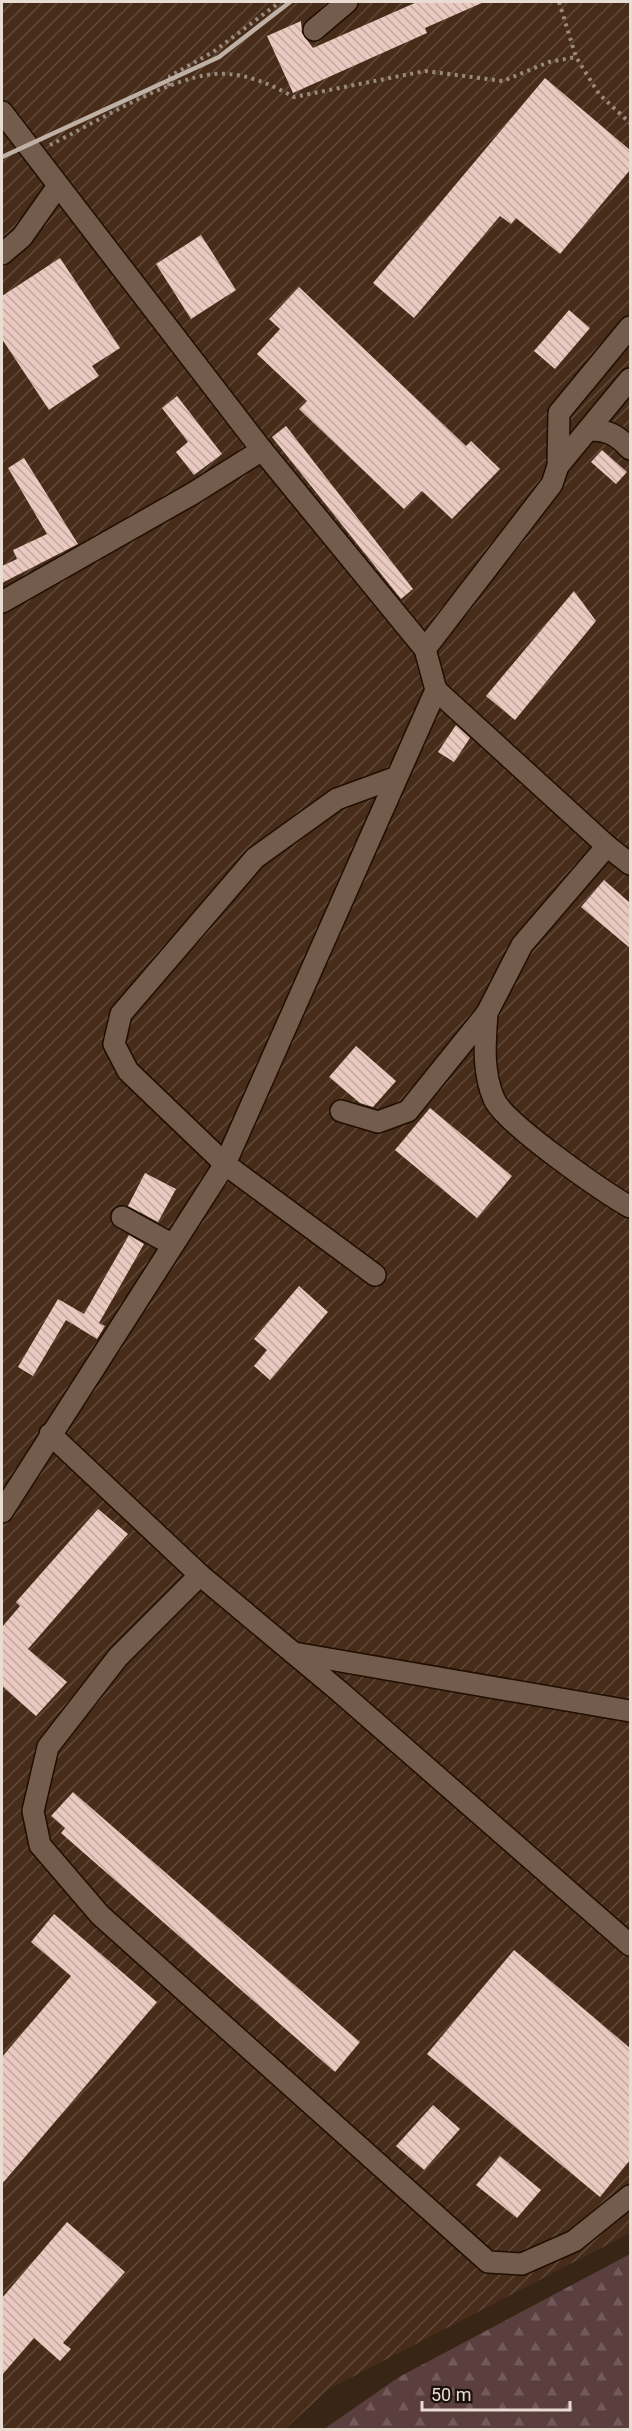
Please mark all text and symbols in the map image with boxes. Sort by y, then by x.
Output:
scale bar [422,2374,570,2412]
text: 50 m [431,2384,471,2405]

